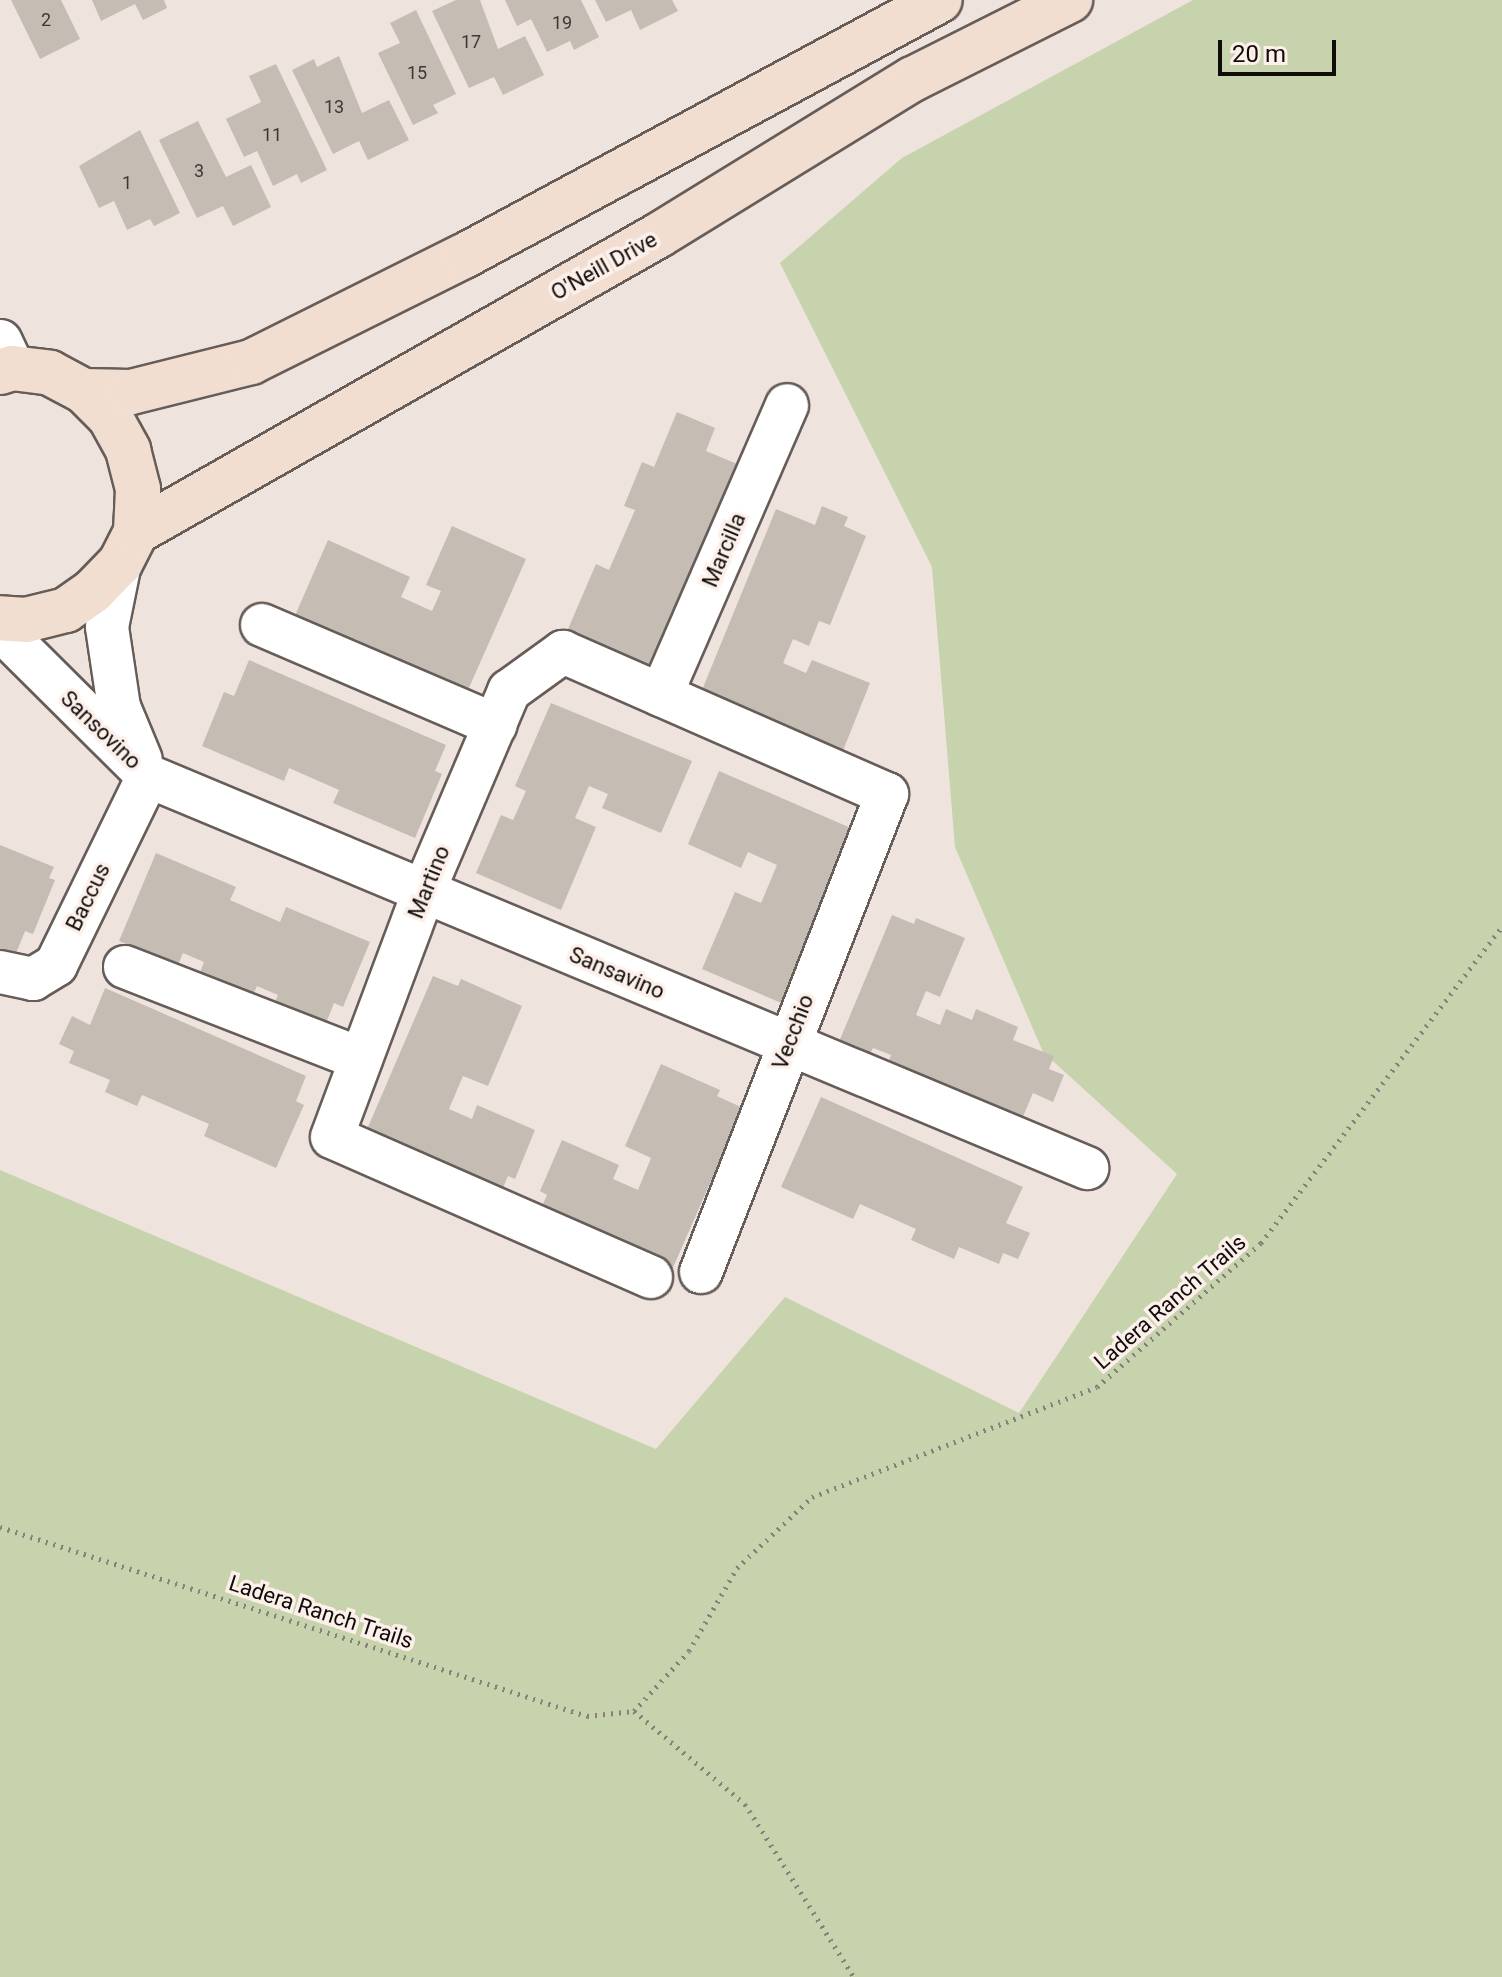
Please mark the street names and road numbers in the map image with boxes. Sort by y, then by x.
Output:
street label: O'Neill Drive [546,226,662,306]
street label: Marcilla [697,509,751,591]
street label: Sansovino [55,685,147,775]
street label: Martino [402,842,456,922]
street label: Baccus [60,859,116,935]
street label: Sansavino [565,941,669,1005]
street label: Vecchio [767,991,819,1073]
street label: Ladera Ranch Trails [1089,1229,1251,1375]
street label: Ladera Ranch Trails [225,1570,417,1654]

